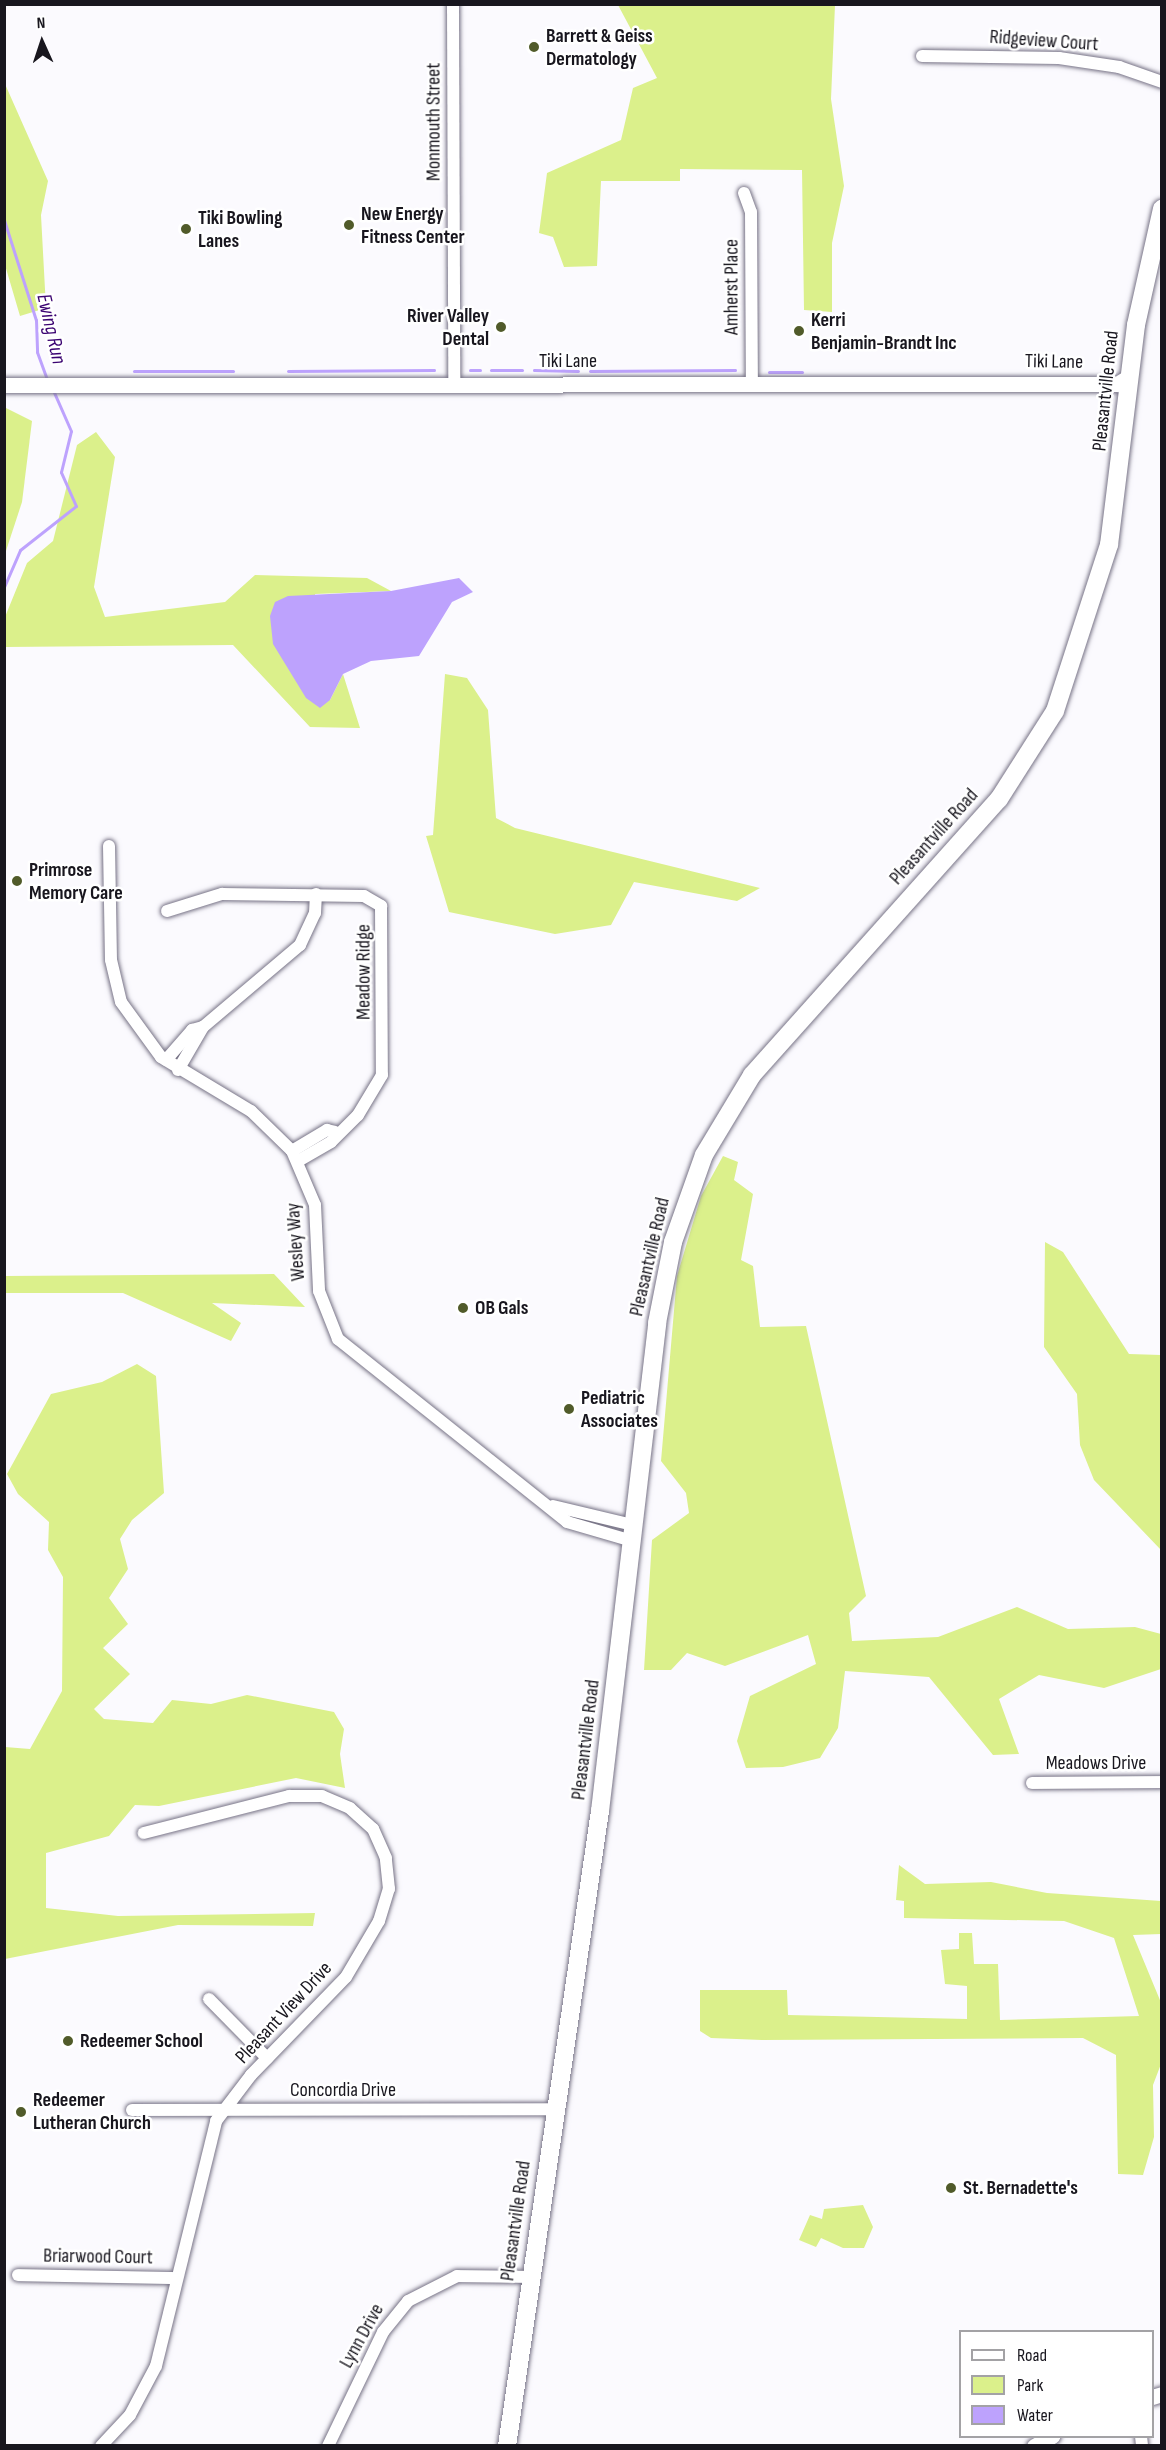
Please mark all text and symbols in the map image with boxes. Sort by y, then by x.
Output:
north arrow [12,12,72,72]
text: N [36,14,46,33]
place label: Barrett & Geiss Dermatology [546,24,653,71]
street label: Ridgeview Court [989,25,1099,57]
marker: Barrett & Geiss Dermatology [527,40,541,54]
street label: Monmouth Street [422,63,446,181]
place label: New Energy Fitness Center [361,202,465,249]
place label: Tiki Bowling Lanes [198,206,282,253]
marker: New Energy Fitness Center [342,218,356,232]
marker: Tiki Bowling Lanes [179,222,193,236]
street label: Amherst Place [720,239,744,335]
water label: Ewing Run [31,291,71,367]
place label: River Valley Dental [407,304,489,351]
place label: Kerri Benjamin-Brandt Inc [811,308,957,355]
marker: River Valley Dental [494,320,508,334]
marker: Kerri Benjamin-Brandt Inc [792,324,806,338]
street label: Pleasantville Road [1088,330,1124,452]
street label: Tiki Lane [539,349,597,373]
street label: Tiki Lane [1025,349,1083,375]
street label: Pleasantville Road [885,784,983,890]
place label: Primrose Memory Care [29,858,123,905]
marker: Primrose Memory Care [10,874,24,888]
street label: Meadow Ridge [352,924,376,1020]
street label: Pleasantville Road [625,1195,675,1319]
street label: Wesley Way [281,1202,311,1282]
place label: OB Gals [475,1296,528,1320]
marker: OB Gals [456,1301,470,1315]
place label: Pediatric Associates [581,1386,658,1433]
marker: Pediatric Associates [562,1402,576,1416]
street label: Pleasantville Road [567,1678,605,1802]
street label: Meadows Drive [1046,1751,1146,1775]
street label: Pleasant View Drive [231,1957,337,2069]
place label: Redeemer School [80,2029,203,2053]
marker: Redeemer School [61,2034,75,2048]
street label: Concordia Drive [290,2078,396,2102]
place label: Redeemer Lutheran Church [33,2088,151,2135]
marker: Redeemer Lutheran Church [14,2105,28,2119]
street label: Pleasantville Road [496,2159,536,2283]
place label: St. Bernadette's [963,2176,1078,2200]
marker: St. Bernadette's [944,2181,958,2195]
street label: Briarwood Court [43,2244,153,2270]
street label: Lynn Drive [335,2300,389,2372]
legend [959,2330,1154,2438]
text: Road [1017,2345,1047,2366]
text: Park [1017,2375,1043,2396]
text: Water [1017,2405,1053,2426]

